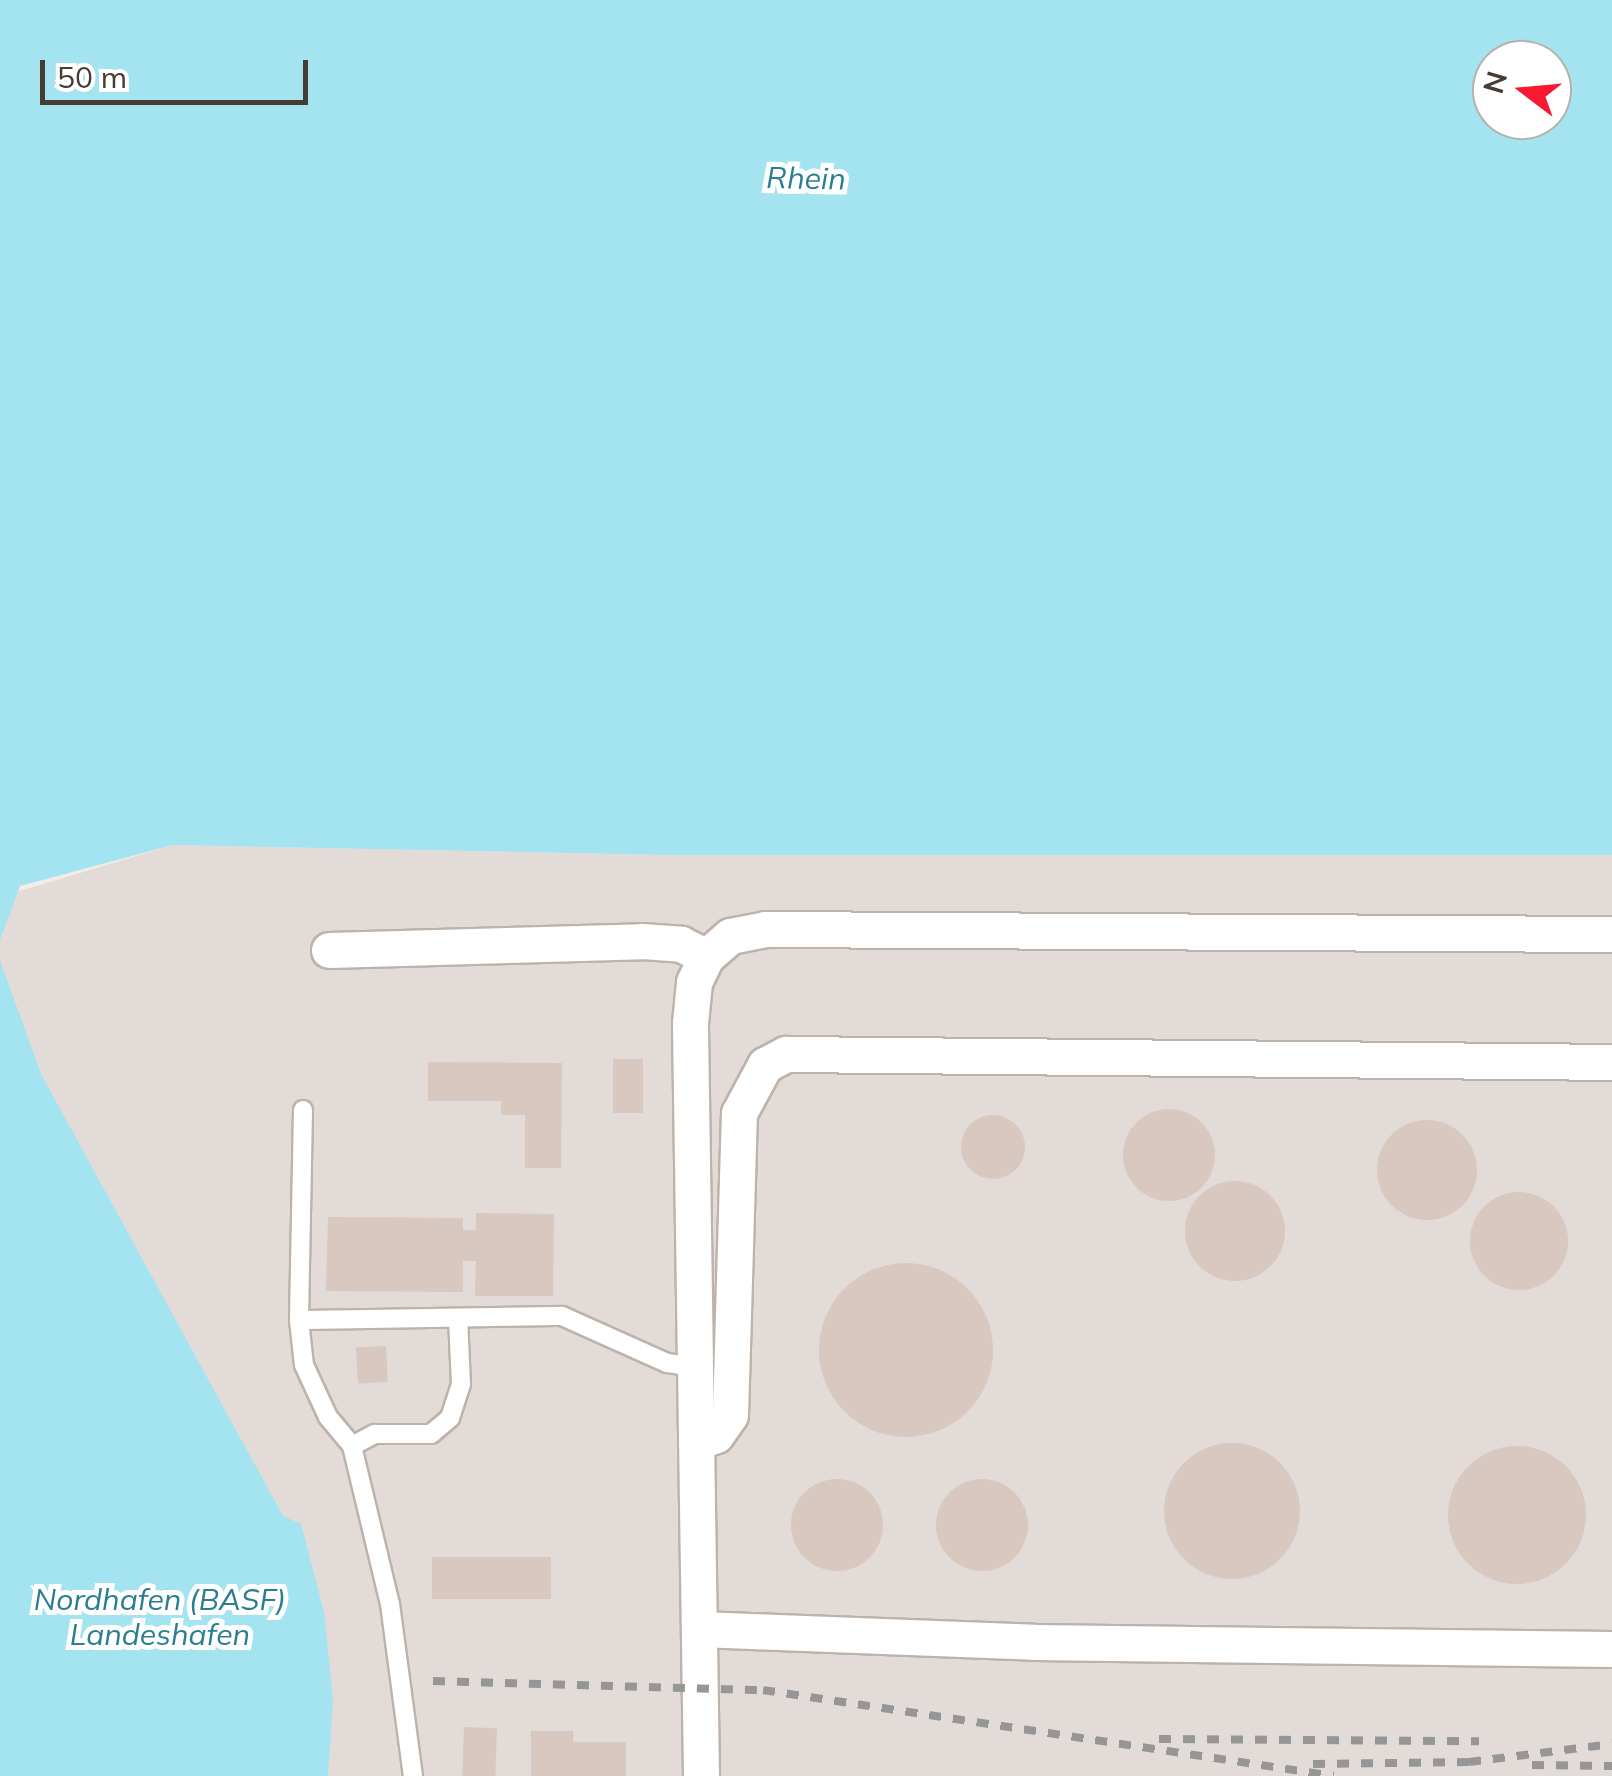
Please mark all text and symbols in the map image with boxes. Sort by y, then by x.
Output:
scale bar [45,40,312,102]
north arrow [1472,40,1572,140]
text: 50 m [57,58,127,96]
text: N [1475,67,1514,97]
water label: Rhein [766,159,846,197]
water label: Nordhafen (BASF) Landeshafen [34,1581,286,1652]

